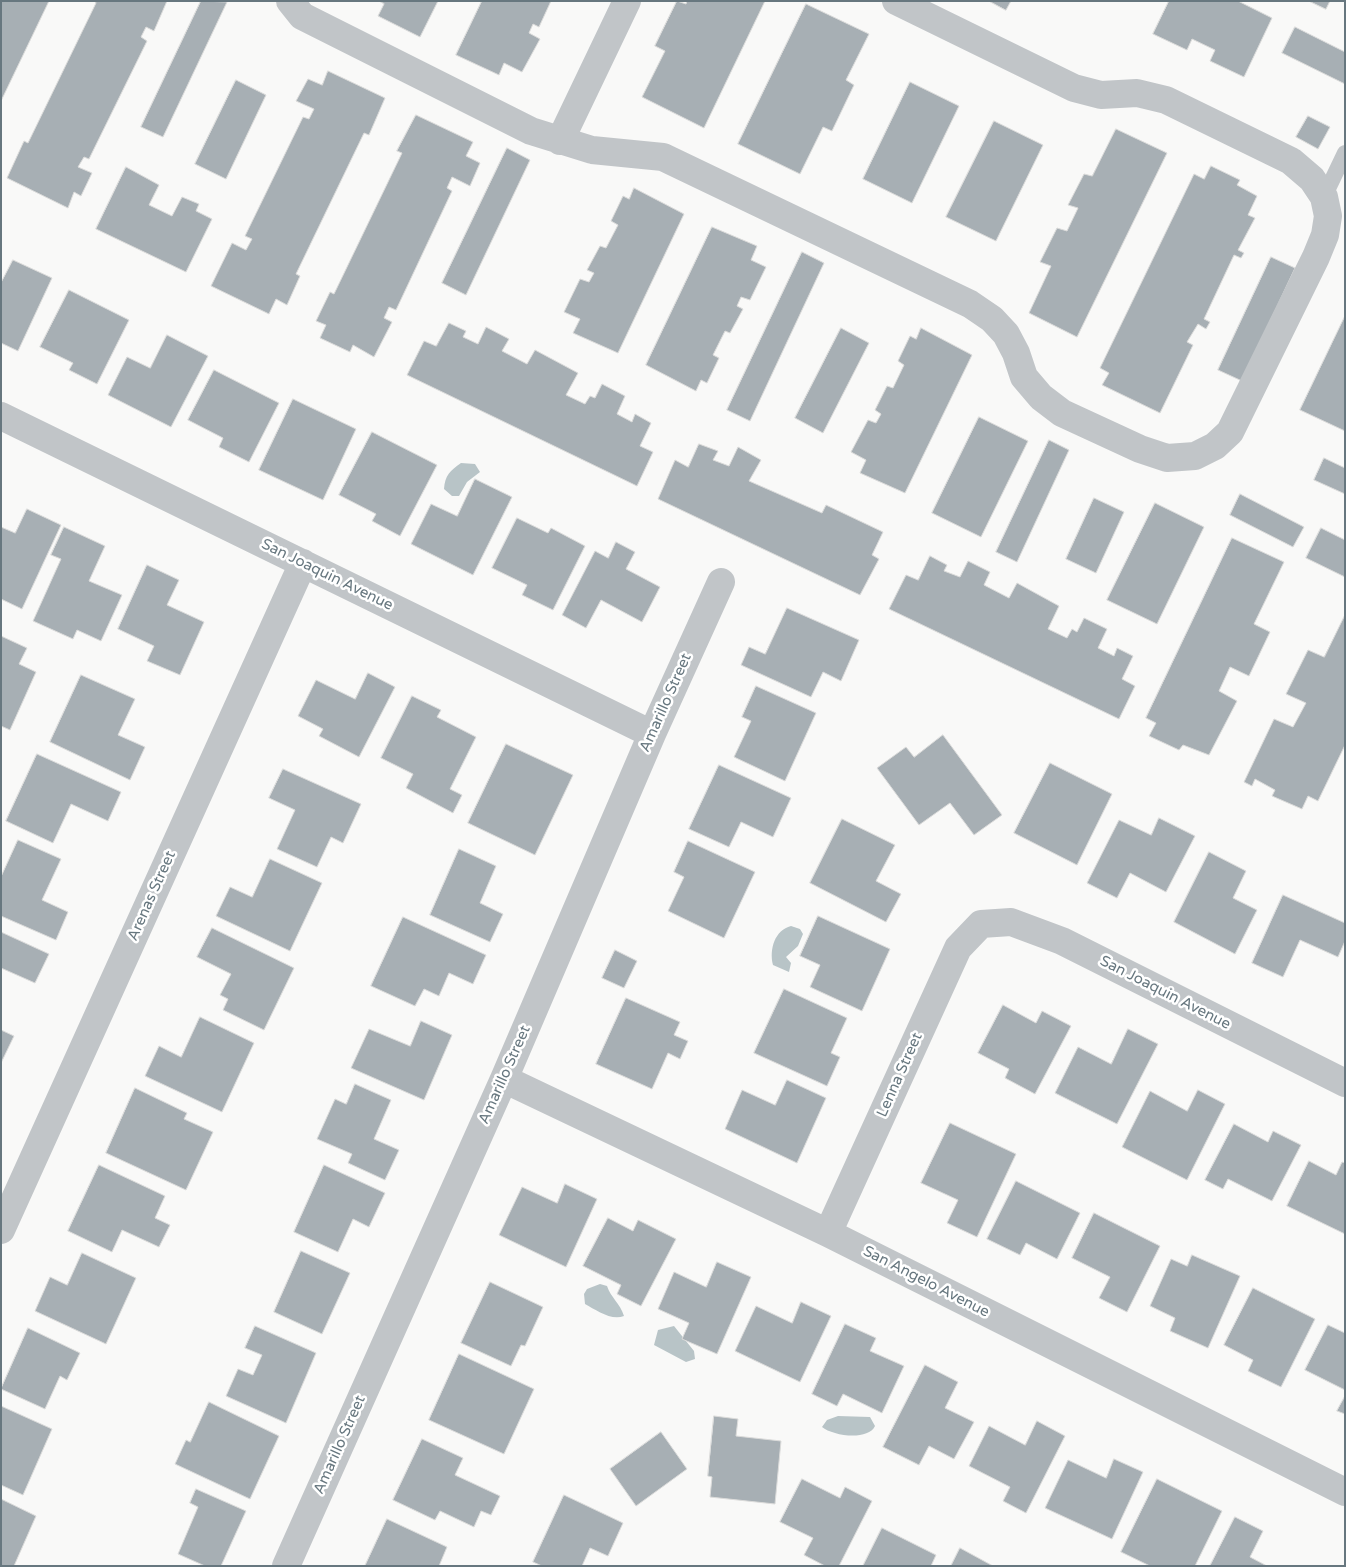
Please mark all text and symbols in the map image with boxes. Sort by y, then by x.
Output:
street label: San Joaquin Avenue [258,535,396,615]
street label: Amarillo Street [636,651,696,755]
street label: Arenas Street [124,848,180,944]
street label: San Joaquin Avenue [1097,952,1233,1034]
street label: Amarillo Street [475,1023,535,1127]
street label: Lenna Street [873,1030,927,1120]
street label: San Angelo Avenue [860,1242,992,1322]
street label: Amarillo Street [310,1393,370,1497]

